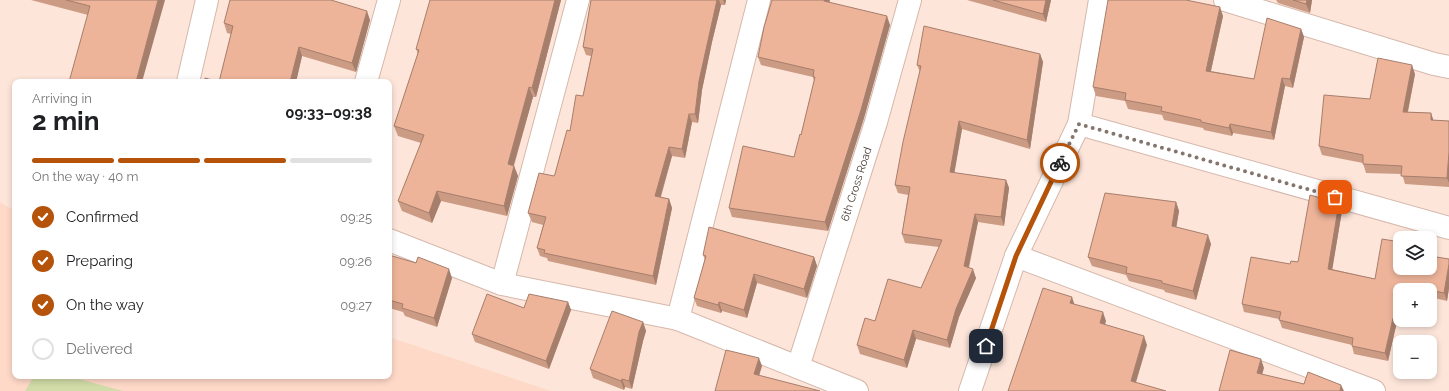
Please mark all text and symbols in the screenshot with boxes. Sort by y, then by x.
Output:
text: Arriving in [32,91,92,106]
text: 09:33–09:38 [285,104,372,122]
text: 2 min [32,106,99,136]
courier [1040,143,1080,183]
street label: 6th Cross Road [838,145,875,223]
icon: bike [1049,152,1071,174]
text: On the way · 40 m [32,169,139,184]
pin [1318,180,1352,214]
icon: bag [1324,186,1346,208]
icon: check [32,206,54,228]
text: Confirmed [66,208,139,226]
text: 09:25 [340,210,372,225]
map controls [1393,231,1437,379]
button: layers [1393,231,1437,275]
icon: check [32,250,54,272]
text: Preparing [66,252,133,270]
text: 09:26 [339,254,372,269]
button: + [1393,283,1437,327]
icon: check [32,294,54,316]
text: On the way [66,296,144,314]
text: 09:27 [340,298,372,313]
pin [969,329,1003,363]
icon: home [975,335,997,357]
button: − [1393,335,1437,379]
text: Delivered [66,340,133,358]

